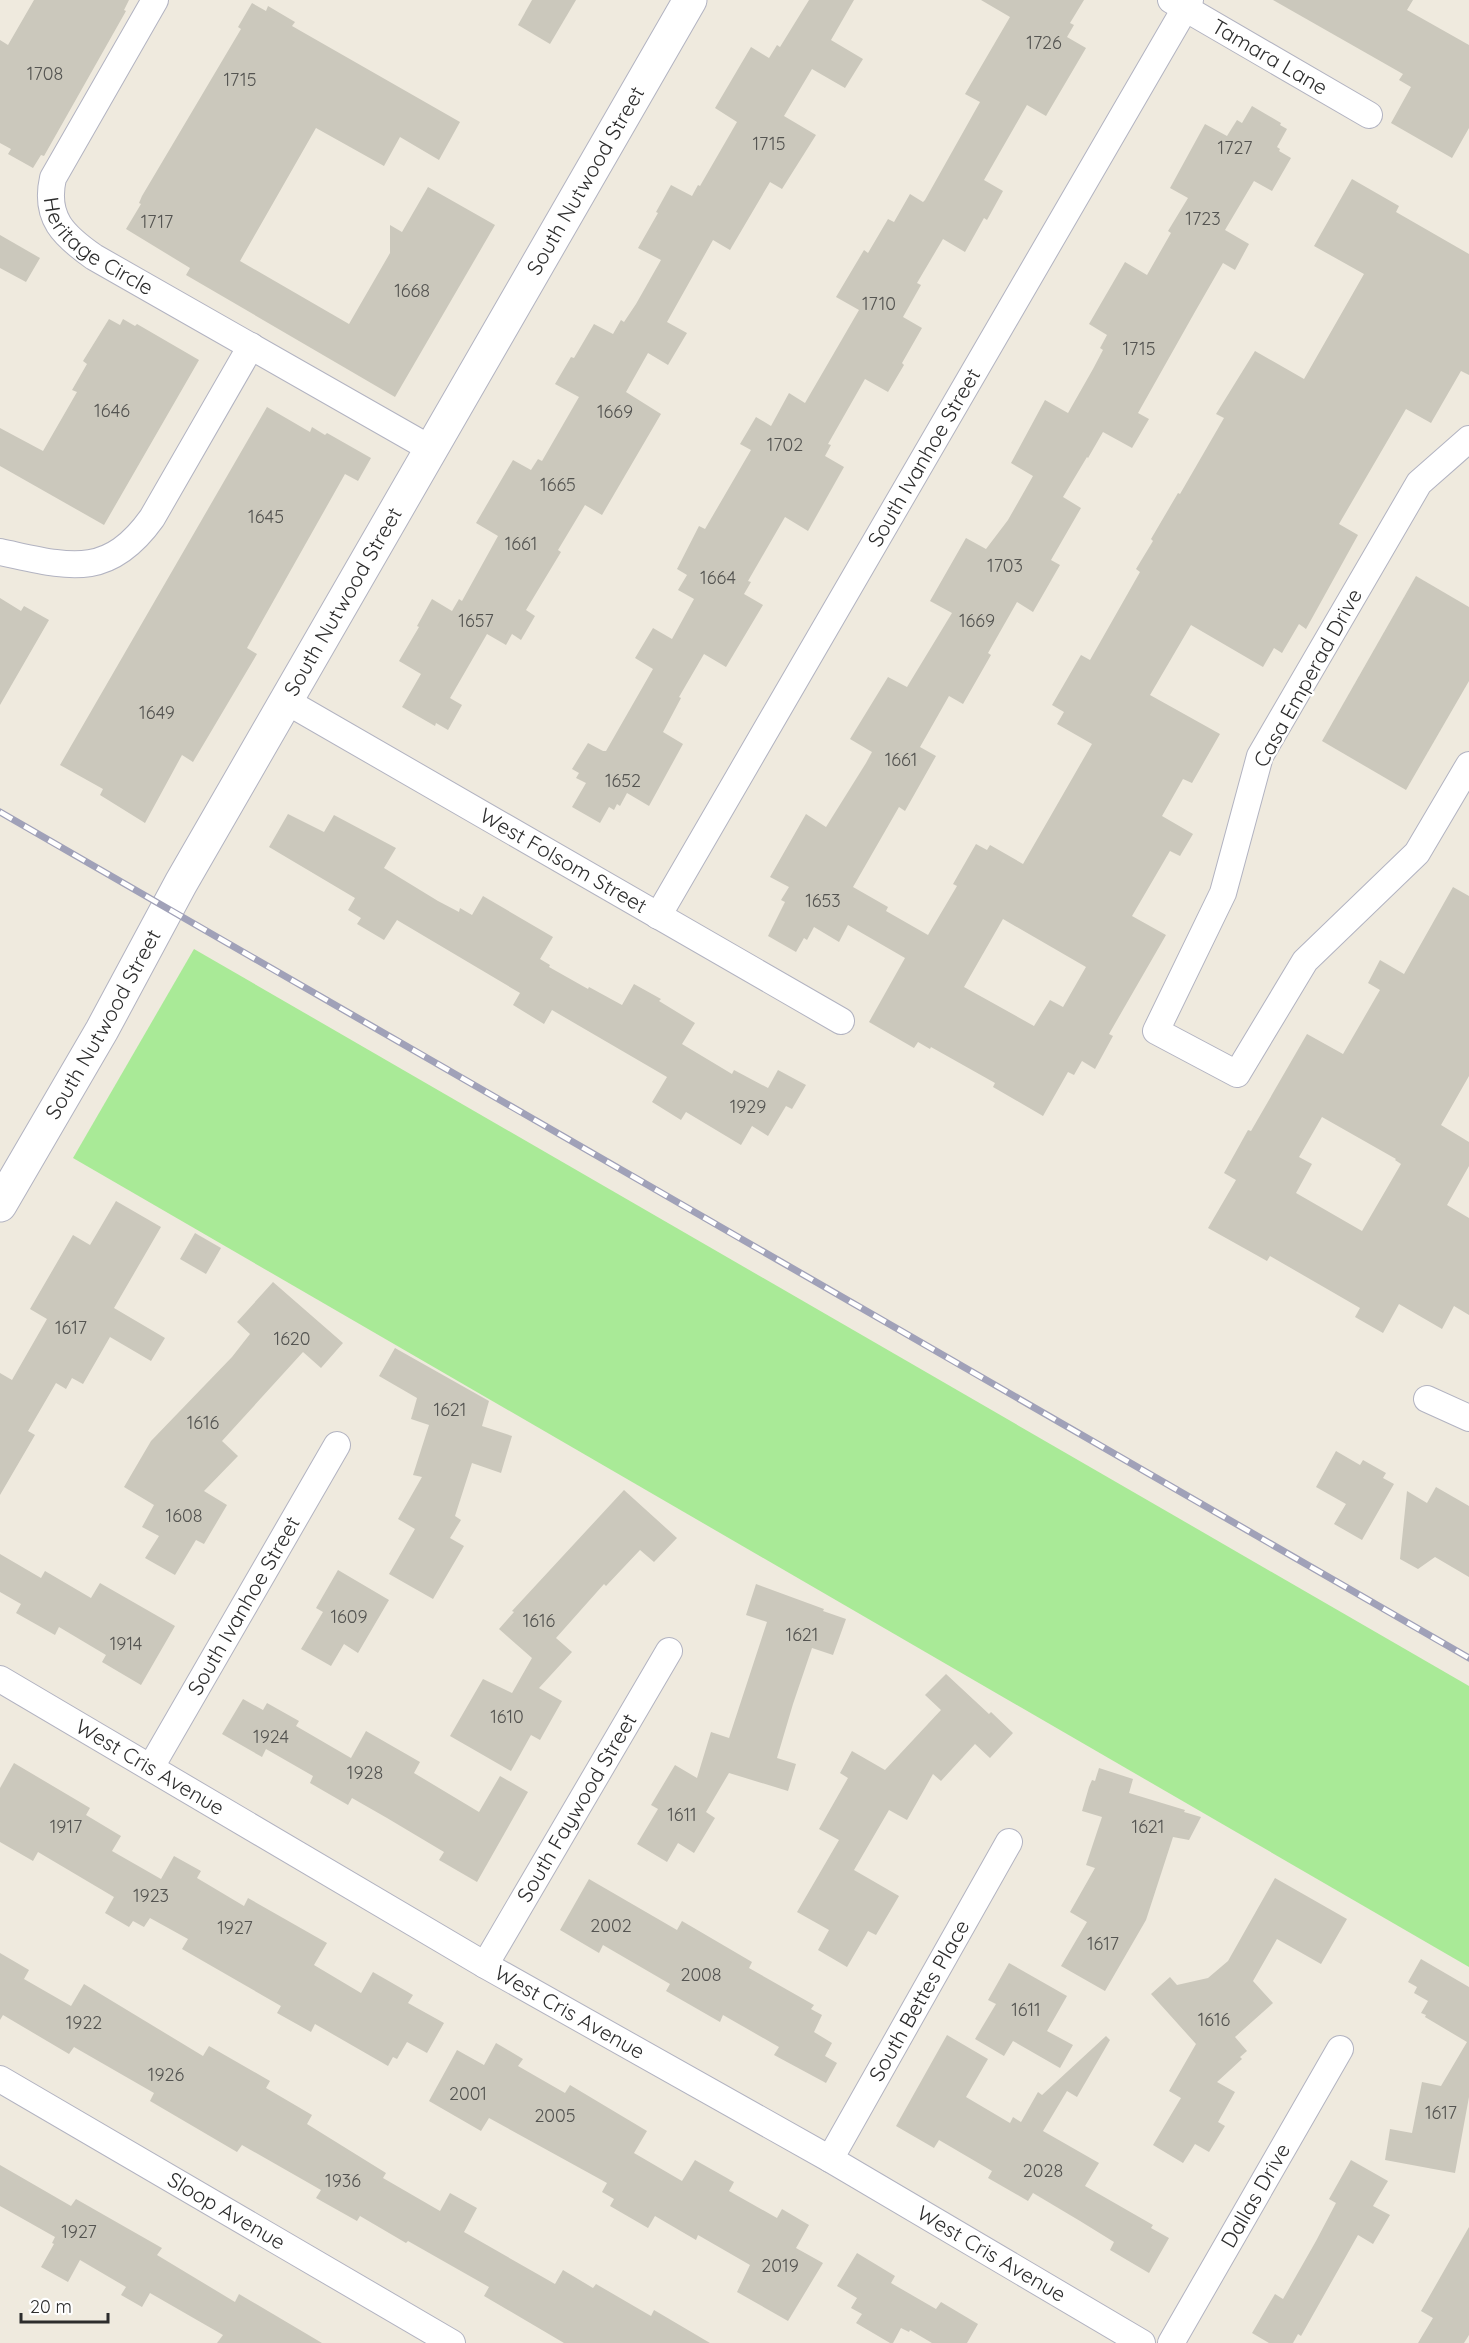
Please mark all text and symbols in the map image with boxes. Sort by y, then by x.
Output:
street label: Tamara Lane [1208,13,1333,100]
house number: 1726 [1026,31,1062,54]
house number: 1708 [27,62,63,85]
house number: 1715 [223,68,257,91]
street label: South Nutwood Street [520,81,650,279]
house number: 1715 [752,132,786,155]
house number: 1727 [1218,136,1252,159]
street label: Heritage Circle [38,195,158,300]
house number: 1723 [1185,207,1221,230]
house number: 1717 [141,210,173,233]
house number: 1668 [394,279,430,302]
house number: 1710 [862,292,896,315]
house number: 1715 [1122,337,1156,360]
street label: South Ivanhoe Street [861,363,985,551]
house number: 1646 [94,399,130,422]
house number: 1669 [597,400,633,423]
house number: 1702 [767,433,803,456]
house number: 1665 [540,473,576,496]
street label: South Nutwood Street [278,502,407,700]
house number: 1645 [248,505,284,528]
house number: 1661 [505,532,537,555]
house number: 1703 [987,554,1023,577]
house number: 1664 [700,566,736,589]
street label: Casa Emperad Drive [1247,584,1367,771]
house number: 1657 [458,609,494,632]
house number: 1669 [959,609,995,632]
house number: 1649 [139,701,175,724]
house number: 1661 [885,748,917,771]
house number: 1652 [605,769,641,792]
street label: West Folsom Street [476,802,652,918]
house number: 1653 [805,889,841,912]
street label: South Nutwood Street [39,925,166,1124]
house number: 1929 [730,1095,766,1118]
house number: 1617 [55,1316,87,1339]
house number: 1620 [273,1327,311,1350]
house number: 1621 [434,1398,466,1421]
house number: 1616 [187,1411,220,1434]
house number: 1608 [166,1504,202,1527]
street label: South Ivanhoe Street [181,1511,305,1699]
house number: 1609 [330,1605,368,1628]
house number: 1616 [523,1609,556,1632]
house number: 1621 [786,1623,818,1646]
house number: 1914 [110,1632,142,1655]
house number: 1610 [490,1705,524,1728]
street label: South Faywood Street [511,1708,642,1907]
street label: West Cris Avenue [71,1713,229,1820]
house number: 1924 [253,1725,289,1748]
house number: 1928 [347,1761,383,1784]
house number: 1611 [667,1803,697,1826]
house number: 1917 [50,1815,82,1838]
house number: 1621 [1132,1815,1164,1838]
house number: 1923 [133,1884,169,1907]
house number: 2002 [590,1914,632,1937]
street label: South Bettes Place [863,1915,975,2085]
house number: 1927 [217,1916,253,1939]
house number: 1617 [1087,1932,1119,1955]
street label: West Cris Avenue [490,1959,650,2064]
house number: 2008 [680,1963,722,1986]
house number: 1611 [1011,1998,1041,2021]
house number: 1616 [1198,2008,1231,2031]
house number: 1922 [66,2011,102,2034]
house number: 1926 [148,2063,184,2086]
house number: 2001 [449,2082,487,2105]
house number: 1617 [1425,2101,1457,2124]
house number: 2005 [534,2104,576,2127]
street label: Dallas Drive [1215,2138,1295,2252]
house number: 2028 [1023,2159,1063,2182]
street label: Sloop Avenue [163,2166,290,2255]
house number: 1936 [325,2169,361,2192]
street label: West Cris Avenue [913,2199,1071,2307]
house number: 1927 [61,2220,97,2243]
house number: 2019 [761,2254,799,2277]
scale bar [21,2286,108,2324]
text: 20 m [30,2295,72,2318]

